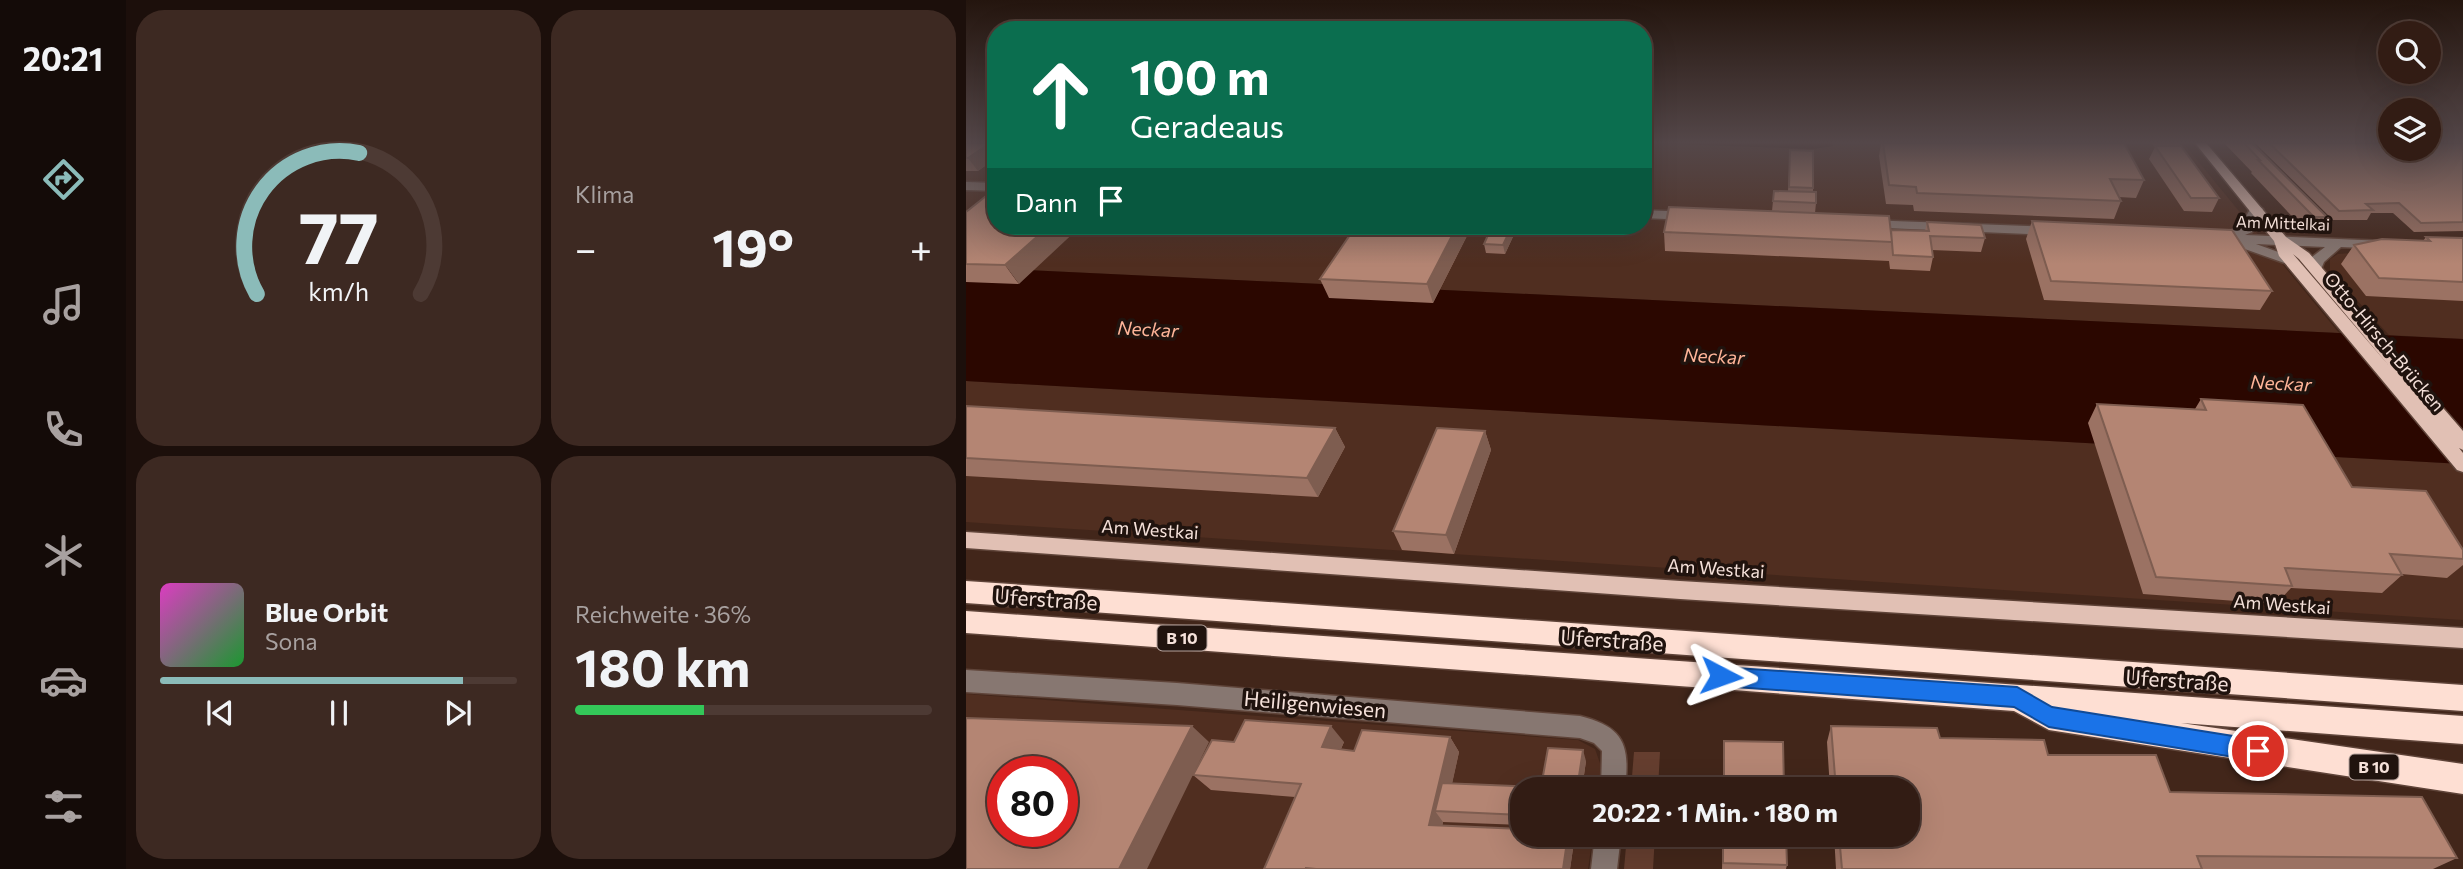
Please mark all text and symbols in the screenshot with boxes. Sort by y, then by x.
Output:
map controls [2378,21,2441,161]
button: search [2378,21,2441,84]
text: 20:21 [23,38,103,78]
text: 100 m [1130,45,1269,105]
icon: ahead [1015,49,1106,140]
button: layers [2378,98,2441,161]
text: Geradeaus [1130,105,1284,145]
icon: directions [39,155,88,204]
text: Klima [575,180,634,208]
icon: arrive [1092,182,1130,220]
text: Dann [1015,186,1078,217]
text: 77 [298,190,379,279]
street label: Am Mittelkai [2236,211,2330,234]
text: 19° [712,214,794,278]
text: − [575,224,597,271]
text: + [910,224,932,271]
street label: Otto-Hirsch-Brücken [2320,267,2449,415]
text: km/h [308,276,369,306]
icon: music [39,280,88,329]
water label: Neckar [1117,315,1181,342]
water label: Neckar [1683,342,1747,369]
water label: Neckar [2250,369,2314,396]
icon: phone [39,405,88,454]
street label: Am Westkai [1101,515,1199,543]
icon: climate [39,531,88,580]
street label: Am Westkai [1667,554,1765,582]
street label: Uferstraße [994,582,1099,615]
street label: Am Westkai [2233,590,2331,618]
text: Blue Orbit [265,596,388,627]
text: Reichweite · 36% [575,600,751,628]
street label: Uferstraße [1560,623,1665,656]
road number: B 10 [1158,625,1207,650]
text: Sona [265,627,317,655]
text: 180 km [575,634,750,698]
position arrow [1684,639,1758,713]
icon: car [39,656,88,705]
street label: Uferstraße [2125,663,2230,696]
street label: Heiligenwiesen [1243,685,1387,722]
icon: previous [201,694,239,732]
icon: pause [320,694,358,732]
icon: next [439,694,477,732]
pin [2228,721,2288,781]
icon: arrive [2239,732,2277,770]
road number: B 10 [2350,754,2398,780]
speed limit sign: 80 [987,756,1078,847]
icon: filters [39,782,88,831]
text: 20:22 · 1 Min. · 180 m [1592,796,1838,827]

